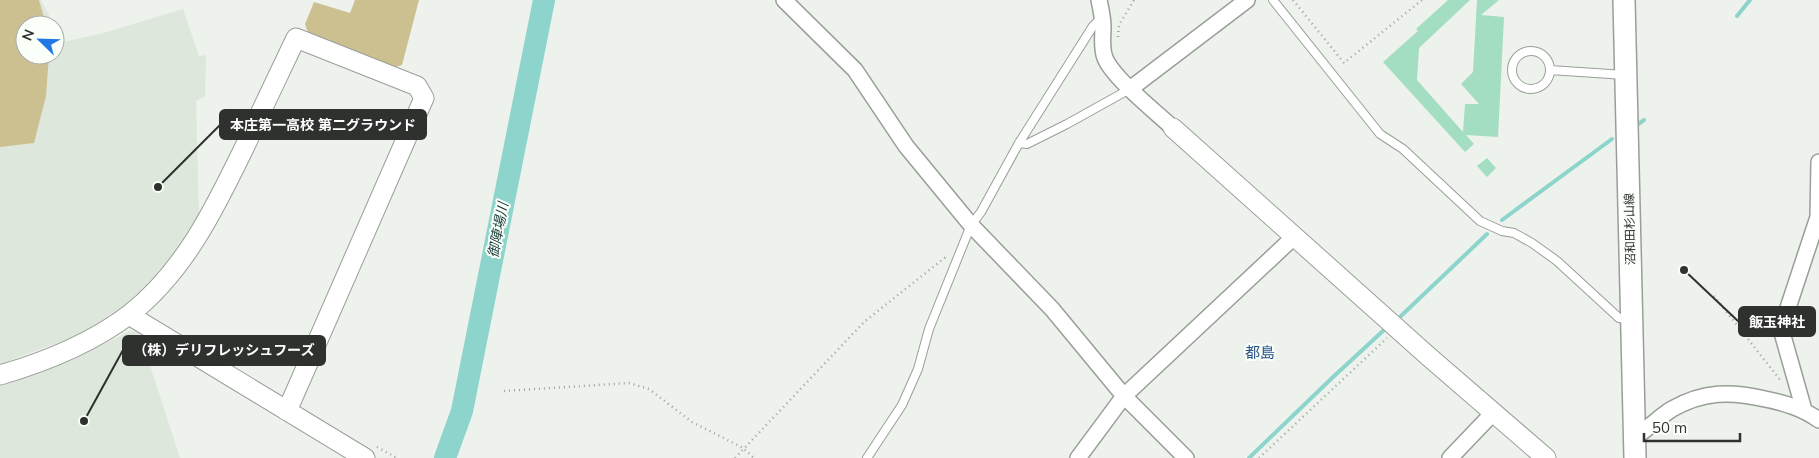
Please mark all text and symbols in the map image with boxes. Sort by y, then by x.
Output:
north arrow [15,15,65,65]
text: N [18,27,38,43]
callout: 本庄第一高校 第二グラウンド [220,110,426,139]
text: 本庄第一高校 第二グラウンド [230,116,416,134]
street label: 沼和田杉山線 [1621,193,1638,265]
water label: 御陣場川 [484,199,513,259]
callout: 飯玉神社 [1739,307,1815,336]
text: 飯玉神社 [1749,313,1805,331]
callout: （株）デリフレッシュフーズ [123,336,325,365]
text: （株）デリフレッシュフーズ [133,341,315,359]
district label: 都島 [1245,343,1275,362]
scale bar [1644,410,1740,442]
text: 50 m [1652,418,1687,437]

